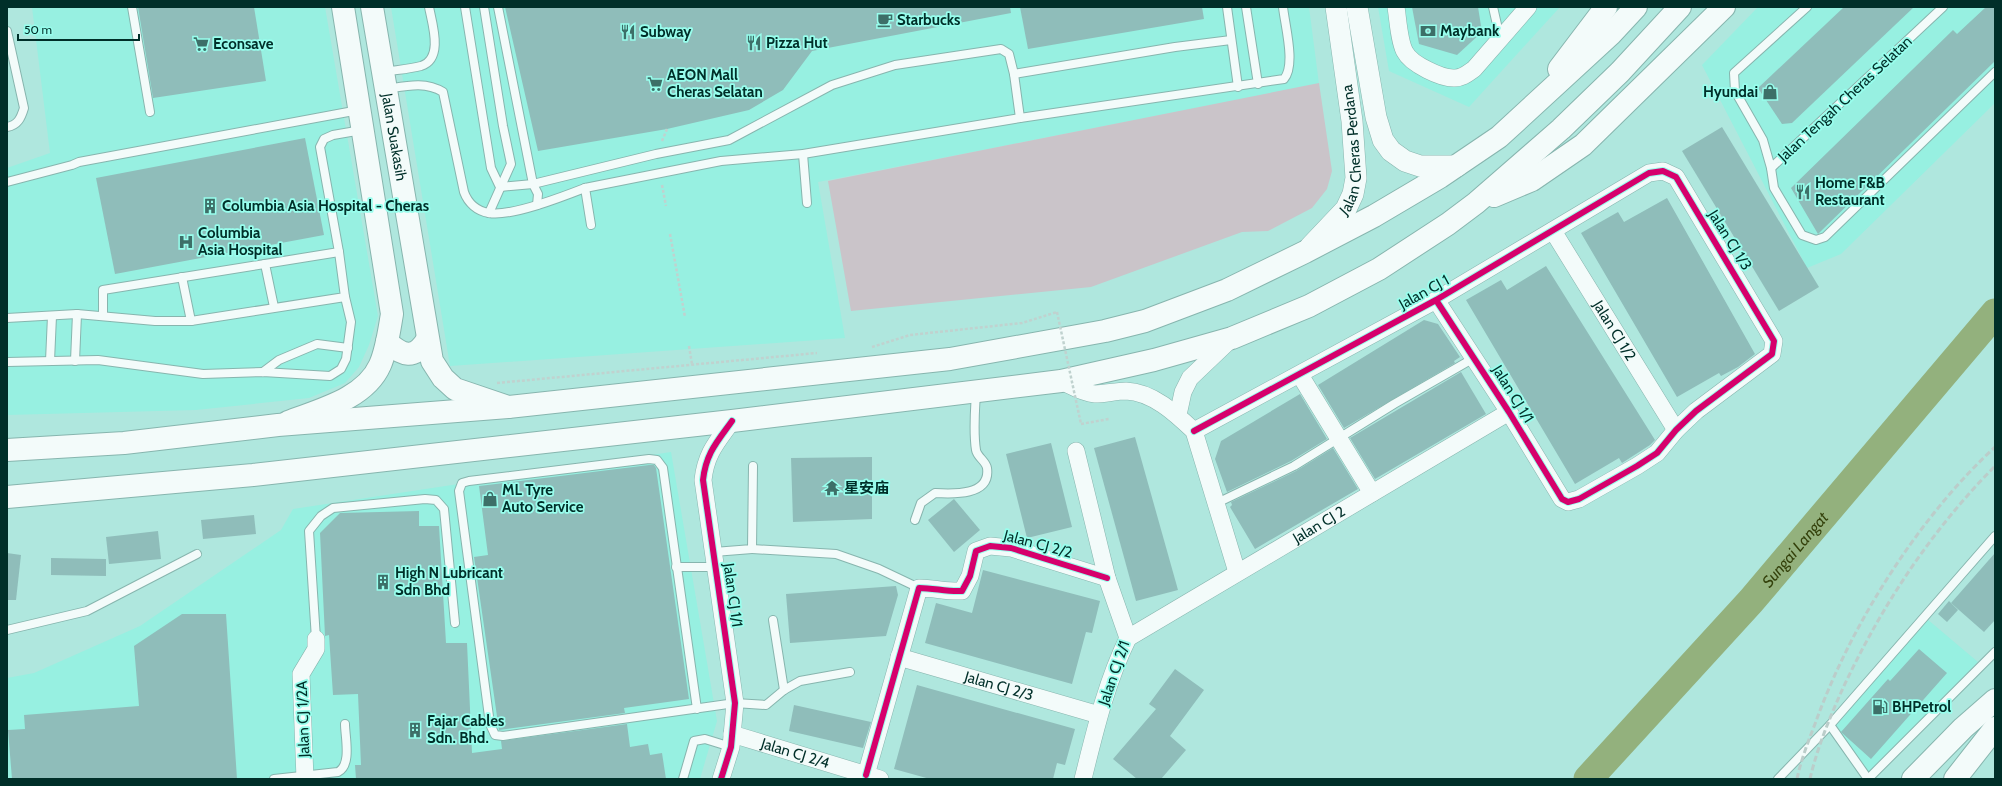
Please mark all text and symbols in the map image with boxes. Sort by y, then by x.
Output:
cafe icon: Starbucks [876,11,894,29]
place label: Starbucks [897,11,960,29]
scale bar [18,16,139,42]
text: 50 m [24,22,52,37]
bank icon: Maybank [1419,22,1437,40]
place label: Maybank [1440,22,1500,40]
restaurant icon: Subway [619,23,637,41]
place label: Subway [640,23,692,41]
street label: Jalan Tengah Cheras Selatan [1774,32,1916,166]
restaurant icon: Pizza Hut [745,34,763,52]
place label: Pizza Hut [766,34,828,52]
supermarket icon: Econsave [192,35,210,53]
place label: Econsave [213,35,274,53]
place label: AEON Mall Cheras Selatan [667,66,763,101]
supermarket icon: AEON Mall Cheras Selatan [646,75,664,93]
street label: Jalan Cheras Perdana [1335,83,1365,220]
place label: Hyundai [1703,83,1758,101]
shop icon: Hyundai [1761,83,1779,101]
street label: Jalan Suakasih [378,91,410,182]
place label: Home F&B Restaurant [1815,174,1885,209]
restaurant icon: Home F&B Restaurant [1794,183,1812,201]
building icon: Columbia Asia Hospital - Cheras [201,197,219,215]
place label: Columbia Asia Hospital - Cheras [222,197,429,215]
street label: Jalan CJ 1/3 [1704,206,1756,273]
place label: Columbia Asia Hospital [198,224,283,259]
hospital icon: Columbia Asia Hospital [177,233,195,251]
street label: Jalan CJ 1 [1395,271,1452,314]
street label: Jalan CJ 1/2 [1589,296,1640,364]
street label: Jalan CJ 1/1 [1488,361,1538,426]
temple icon: 星安庙 [823,479,841,497]
place label: 星安庙 [844,479,889,497]
place label: ML Tyre Auto Service [502,481,584,516]
shop icon: ML Tyre Auto Service [481,490,499,508]
street label: Jalan CJ 2 [1289,502,1348,548]
water label: Sungai Langat [1758,507,1833,591]
street label: Jalan CJ 2/2 [1001,526,1074,562]
street label: Jalan CJ 1/1 [719,561,746,628]
place label: High N Lubricant Sdn Bhd [395,564,503,599]
building icon: High N Lubricant Sdn Bhd [374,573,392,591]
street label: Jalan CJ 2/1 [1094,638,1133,709]
street label: Jalan CJ 2/3 [961,667,1035,704]
street label: Jalan CJ 1/2A [293,680,313,759]
fuel station icon: BHPetrol [1871,698,1889,716]
place label: BHPetrol [1892,698,1951,716]
place label: Fajar Cables Sdn. Bhd. [427,712,504,747]
building icon: Fajar Cables Sdn. Bhd. [406,721,424,739]
street label: Jalan CJ 2/4 [758,734,832,772]

